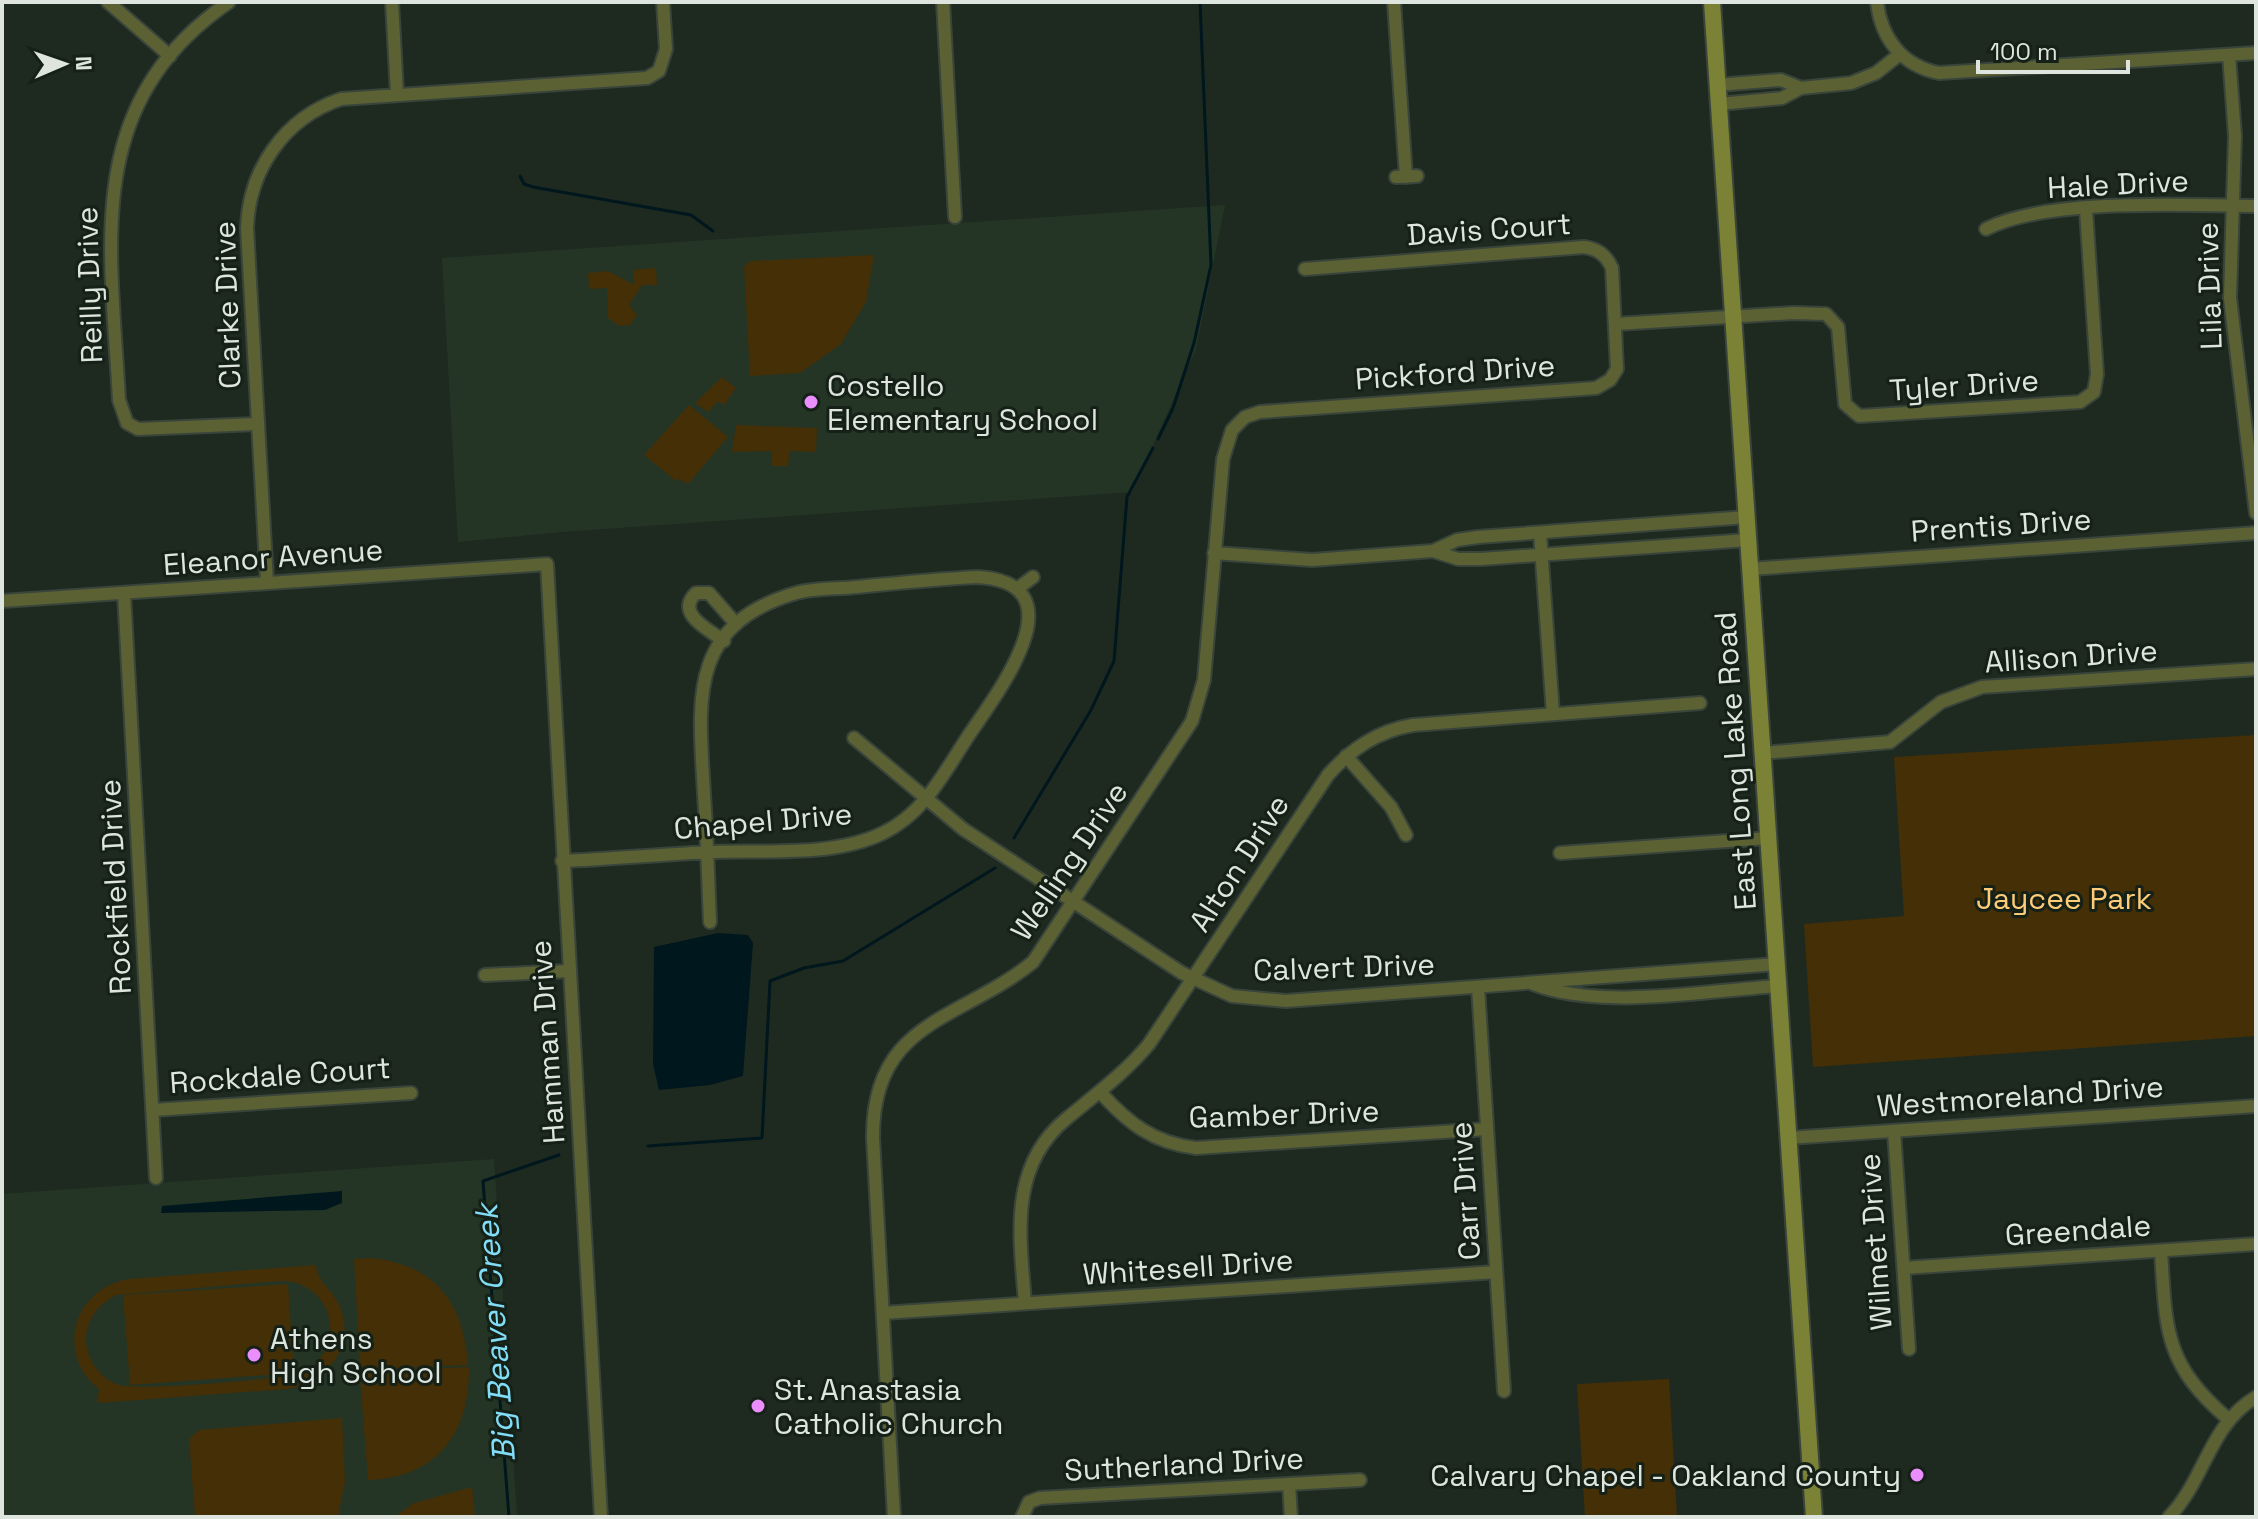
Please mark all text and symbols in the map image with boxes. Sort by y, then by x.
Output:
north arrow [24,24,104,104]
scale bar [1978,24,2128,74]
text: 100 m [1990,36,2058,67]
text: N [70,55,98,71]
street label: Hale Drive [2046,161,2190,207]
street label: Davis Court [1406,204,1572,254]
street label: Reilly Drive [67,206,111,364]
street label: Clarke Drive [205,220,249,390]
street label: Lila Drive [2187,221,2231,351]
street label: Pickford Drive [1354,346,1556,398]
street label: Tyler Drive [1888,360,2040,410]
place label: Costello Elementary School [827,366,1098,439]
marker: Costello Elementary School [802,393,820,411]
street label: Prentis Drive [1909,499,2093,551]
street label: Eleanor Avenue [162,530,384,584]
street label: East Long Lake Road [1705,610,1765,912]
street label: Allison Drive [1983,631,2159,681]
street label: Welling Drive [1002,774,1136,948]
street label: Rockfield Drive [90,778,140,996]
street label: Alton Drive [1180,787,1298,939]
street label: Chapel Drive [672,794,854,848]
park label: Jaycee Park [1976,879,2152,918]
street label: Hamman Drive [520,939,574,1145]
street label: Calvert Drive [1252,944,1436,990]
street label: Rockdale Court [168,1048,392,1102]
street label: Westmoreland Drive [1875,1067,2165,1125]
street label: Gamber Drive [1188,1091,1380,1137]
street label: Carr Drive [1441,1120,1489,1262]
street label: Wilmet Drive [1849,1152,1901,1332]
water label: Big Beaver Creek [466,1199,524,1463]
street label: Greendale [2004,1205,2152,1255]
street label: Whitesell Drive [1081,1240,1295,1294]
place label: Athens High School [270,1319,442,1392]
marker: Athens High School [245,1346,263,1364]
place label: St. Anastasia Catholic Church [774,1370,1004,1443]
marker: St. Anastasia Catholic Church [749,1397,767,1415]
street label: Sutherland Drive [1063,1438,1305,1490]
place label: Calvary Chapel - Oakland County [1430,1456,1901,1495]
marker: Calvary Chapel - Oakland County [1908,1466,1926,1484]

